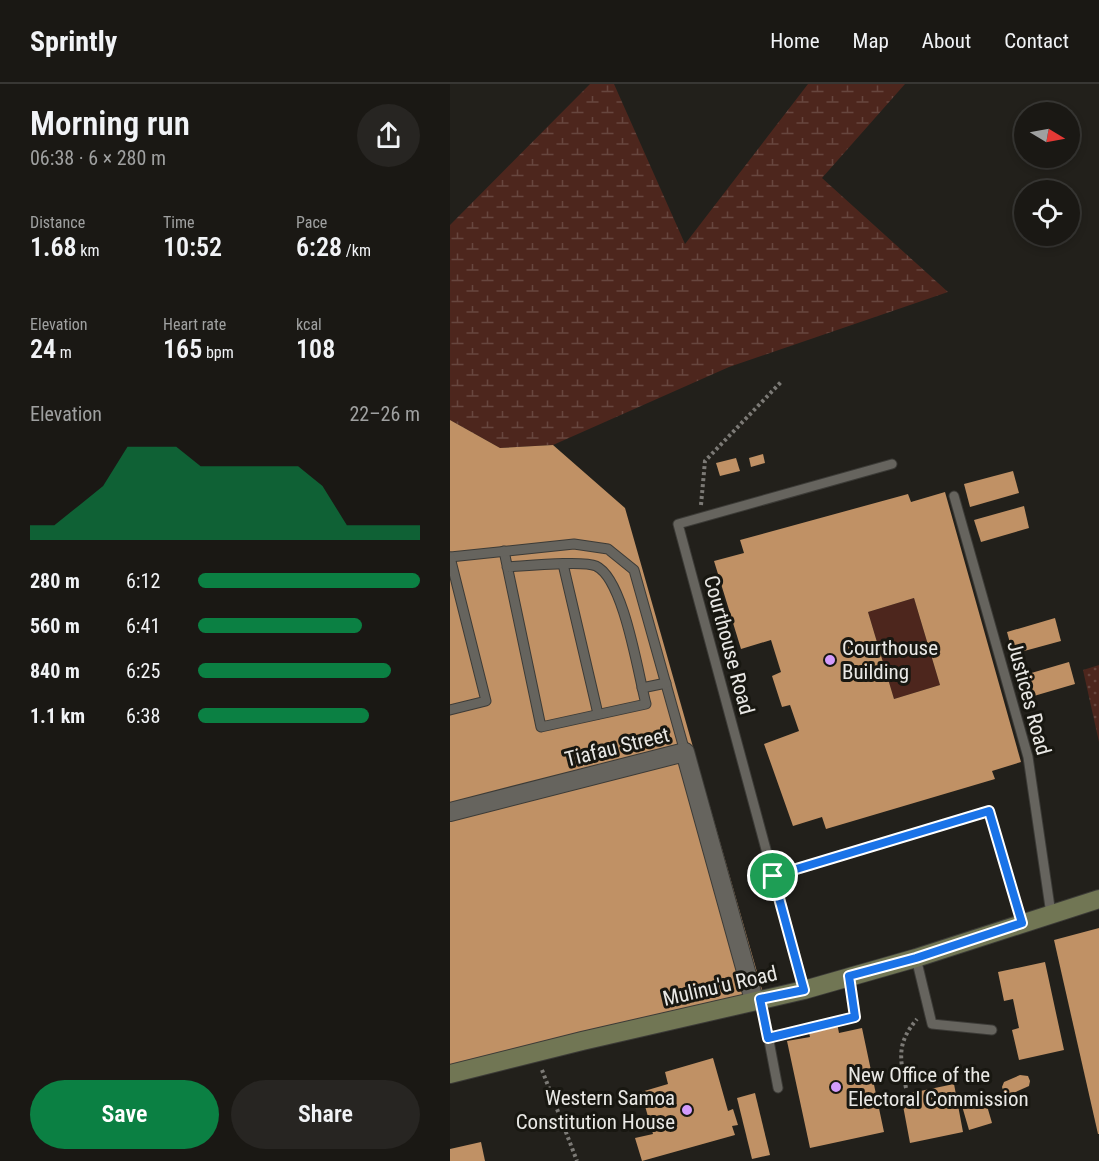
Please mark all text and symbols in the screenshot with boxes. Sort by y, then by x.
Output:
text: Sprintly [30,25,117,58]
text: Home [770,29,820,53]
text: Map [853,29,889,53]
text: About [922,29,971,53]
text: Contact [1004,29,1069,53]
north arrow [1014,102,1080,168]
map controls [1014,102,1080,246]
text: Morning run [30,104,190,143]
button: share [357,104,420,167]
text: 06:38 · 6 × 280 m [30,146,166,170]
button: locate [1014,180,1080,246]
text: Distance [30,213,85,232]
text: Time [163,213,195,232]
text: Pace [296,213,327,232]
text: 1.68 [30,232,77,262]
text: 10:52 [163,232,222,262]
text: 6:28 [296,232,342,262]
text: km [77,241,100,260]
text: /km [342,241,371,260]
text: Elevation [30,315,88,334]
text: Heart rate [163,315,226,334]
text: kcal [296,315,322,334]
text: 24 [30,334,56,364]
text: 165 [163,334,202,364]
text: 108 [296,334,335,364]
text: m [56,343,72,362]
text: bpm [202,343,234,362]
text: Elevation [30,402,102,426]
text: 22–26 m [349,402,420,426]
text: 280 m [30,569,80,593]
text: 6:12 [126,569,160,593]
street label: Courthouse Road [699,573,759,717]
text: 560 m [30,614,80,638]
text: 6:41 [126,614,160,638]
place label: Courthouse Building [842,636,938,684]
street label: Justices Road [1002,638,1056,758]
marker: Courthouse Building [823,653,837,667]
text: 840 m [30,659,80,683]
text: 6:25 [126,659,160,683]
text: 1.1 km [30,704,85,728]
text: 6:38 [126,704,160,728]
street label: Tiafau Street [562,722,672,772]
pin [747,850,798,901]
icon: arrive [756,859,789,892]
street label: Mulinu'u Road [660,961,780,1011]
place label: New Office of the Electoral Commission [848,1063,1029,1111]
button: Save [30,1080,219,1149]
button: Share [231,1080,420,1149]
marker: New Office of the Electoral Commission [829,1080,843,1094]
place label: Western Samoa Constitution House [516,1086,675,1134]
marker: Western Samoa Constitution House [680,1103,694,1117]

